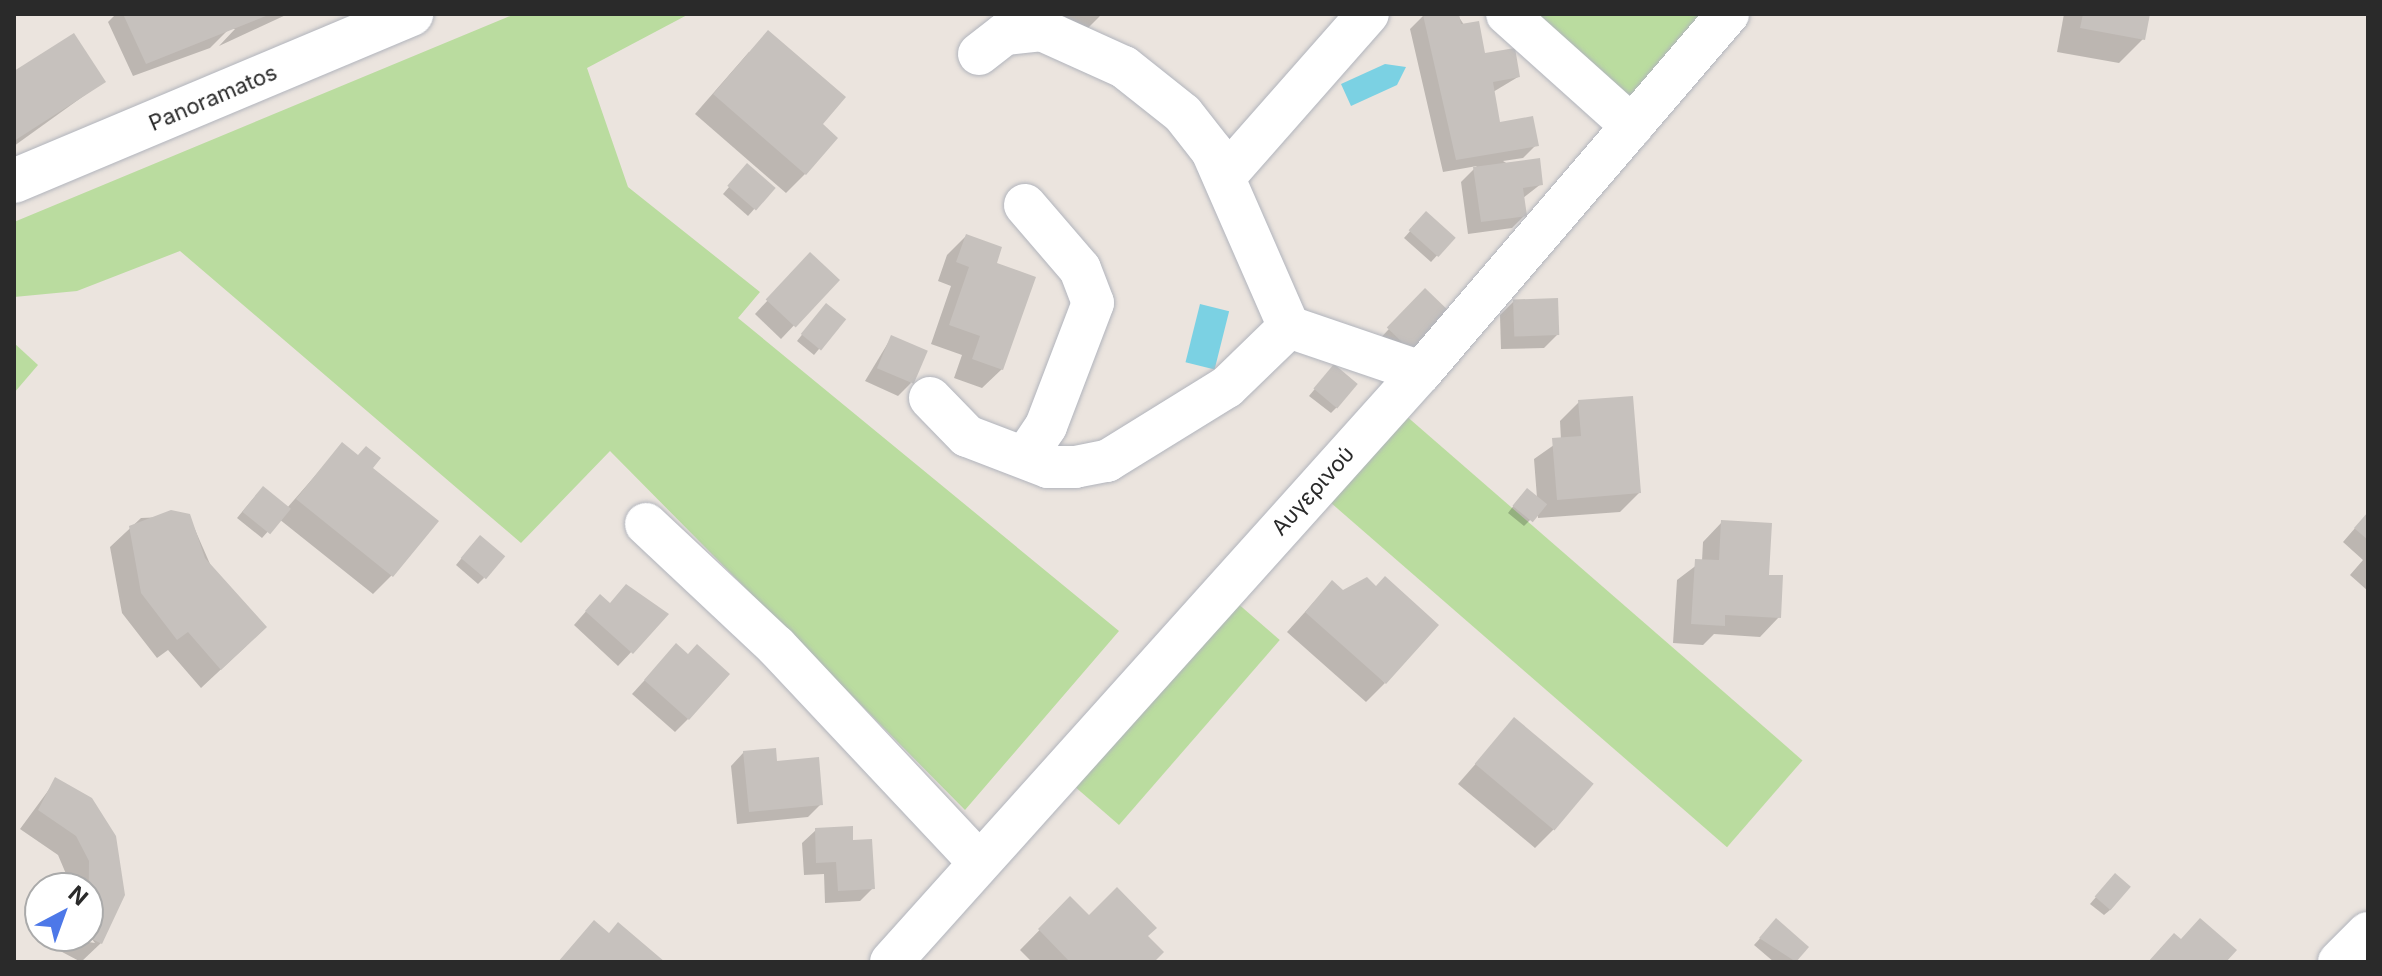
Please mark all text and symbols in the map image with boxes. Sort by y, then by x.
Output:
street label: Panoramatos [145,59,281,137]
street label: Αυγερινού [1266,441,1360,541]
north arrow [24,872,104,952]
text: N [64,880,93,911]

